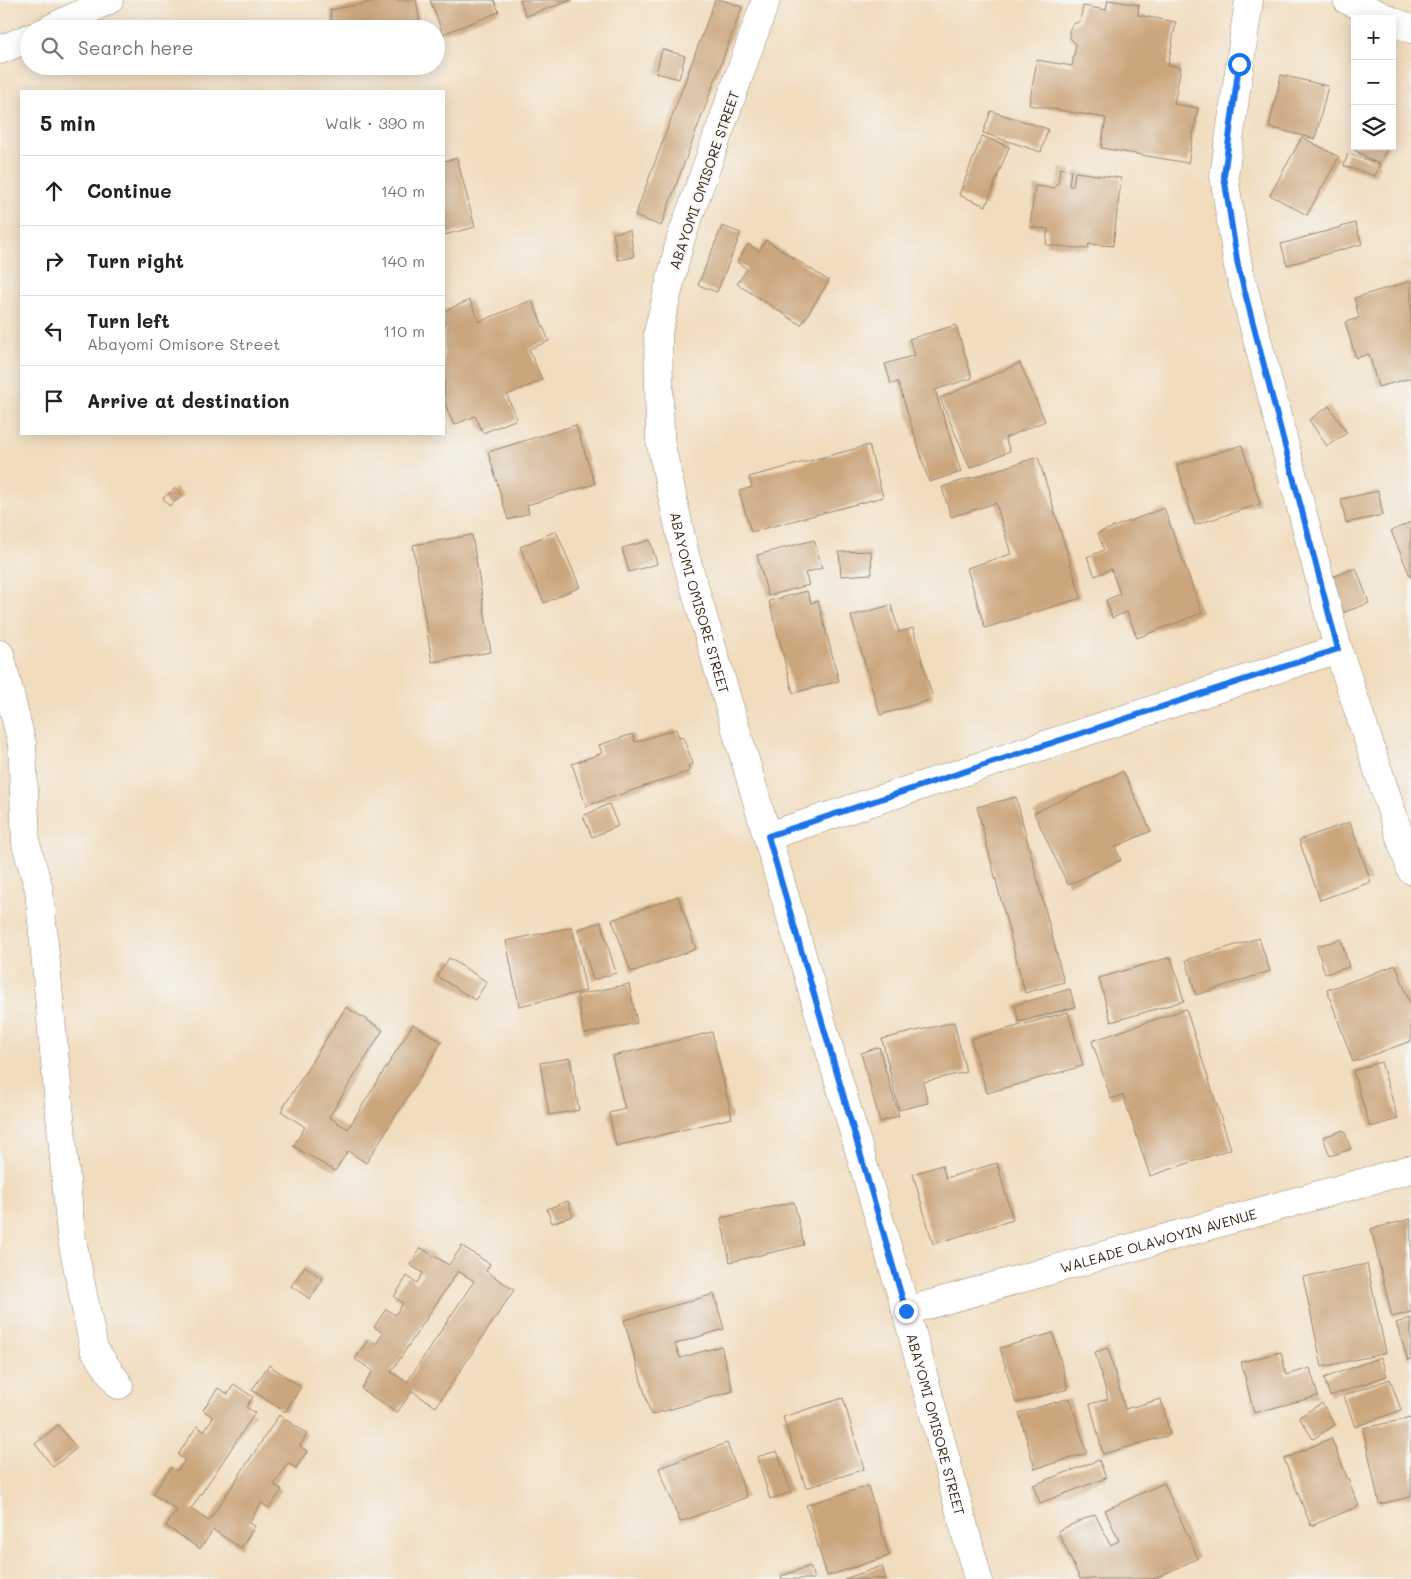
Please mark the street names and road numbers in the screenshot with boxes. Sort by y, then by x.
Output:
street label: ABAYOMI OMISORE STREET [665,88,744,272]
street label: ABAYOMI OMISORE STREET [666,510,734,696]
street label: WALEADE OLAWOYIN AVENUE [1058,1203,1259,1277]
street label: ABAYOMI OMISORE STREET [903,1331,970,1517]

